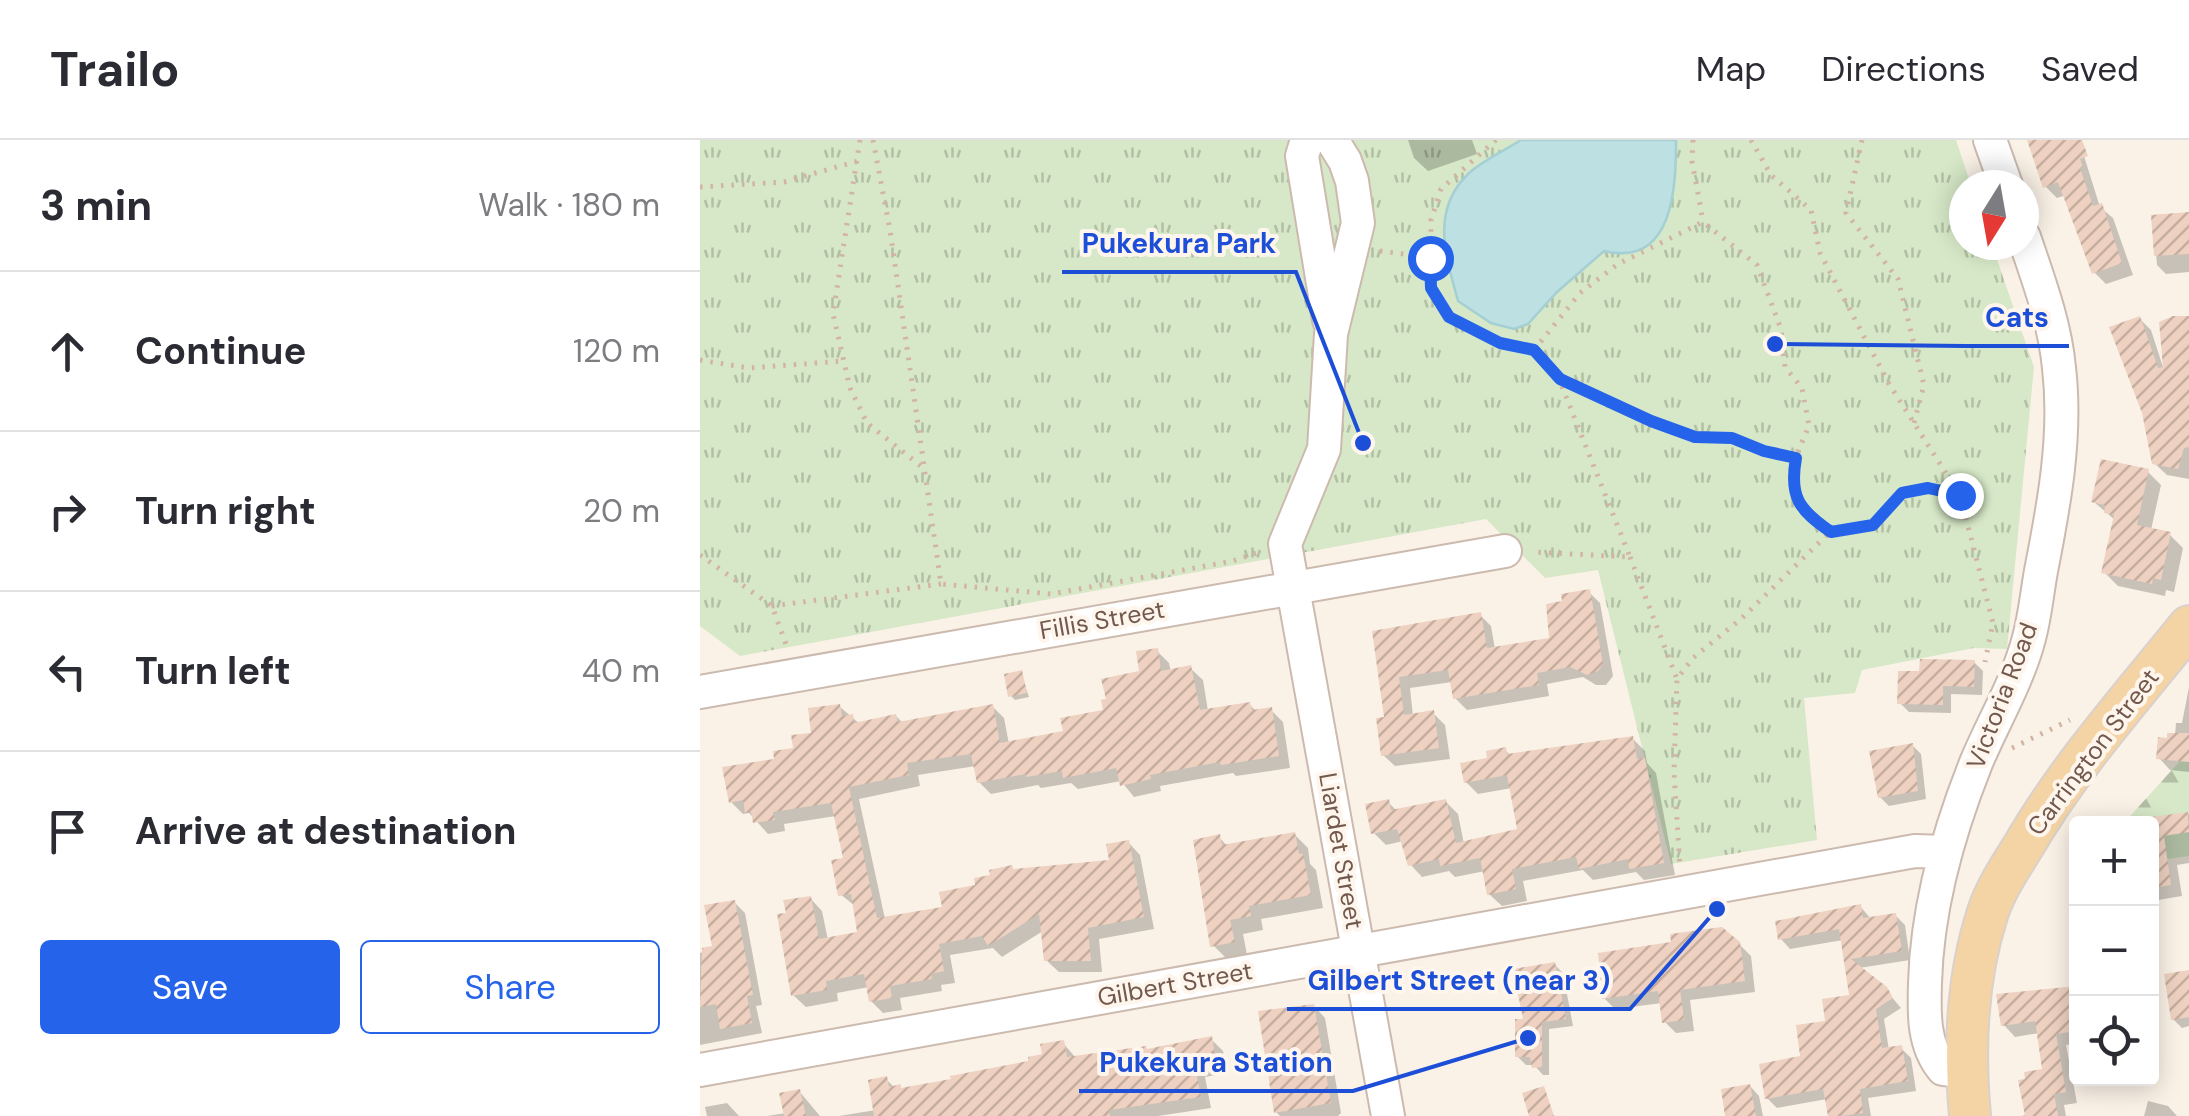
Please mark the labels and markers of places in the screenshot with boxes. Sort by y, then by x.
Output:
callout: Pukekura Park [1062,214,1296,272]
callout: Cats [1965,288,2069,346]
callout: Gilbert Street (near 3) [1287,951,1630,1009]
callout: Pukekura Station [1079,1033,1353,1091]

